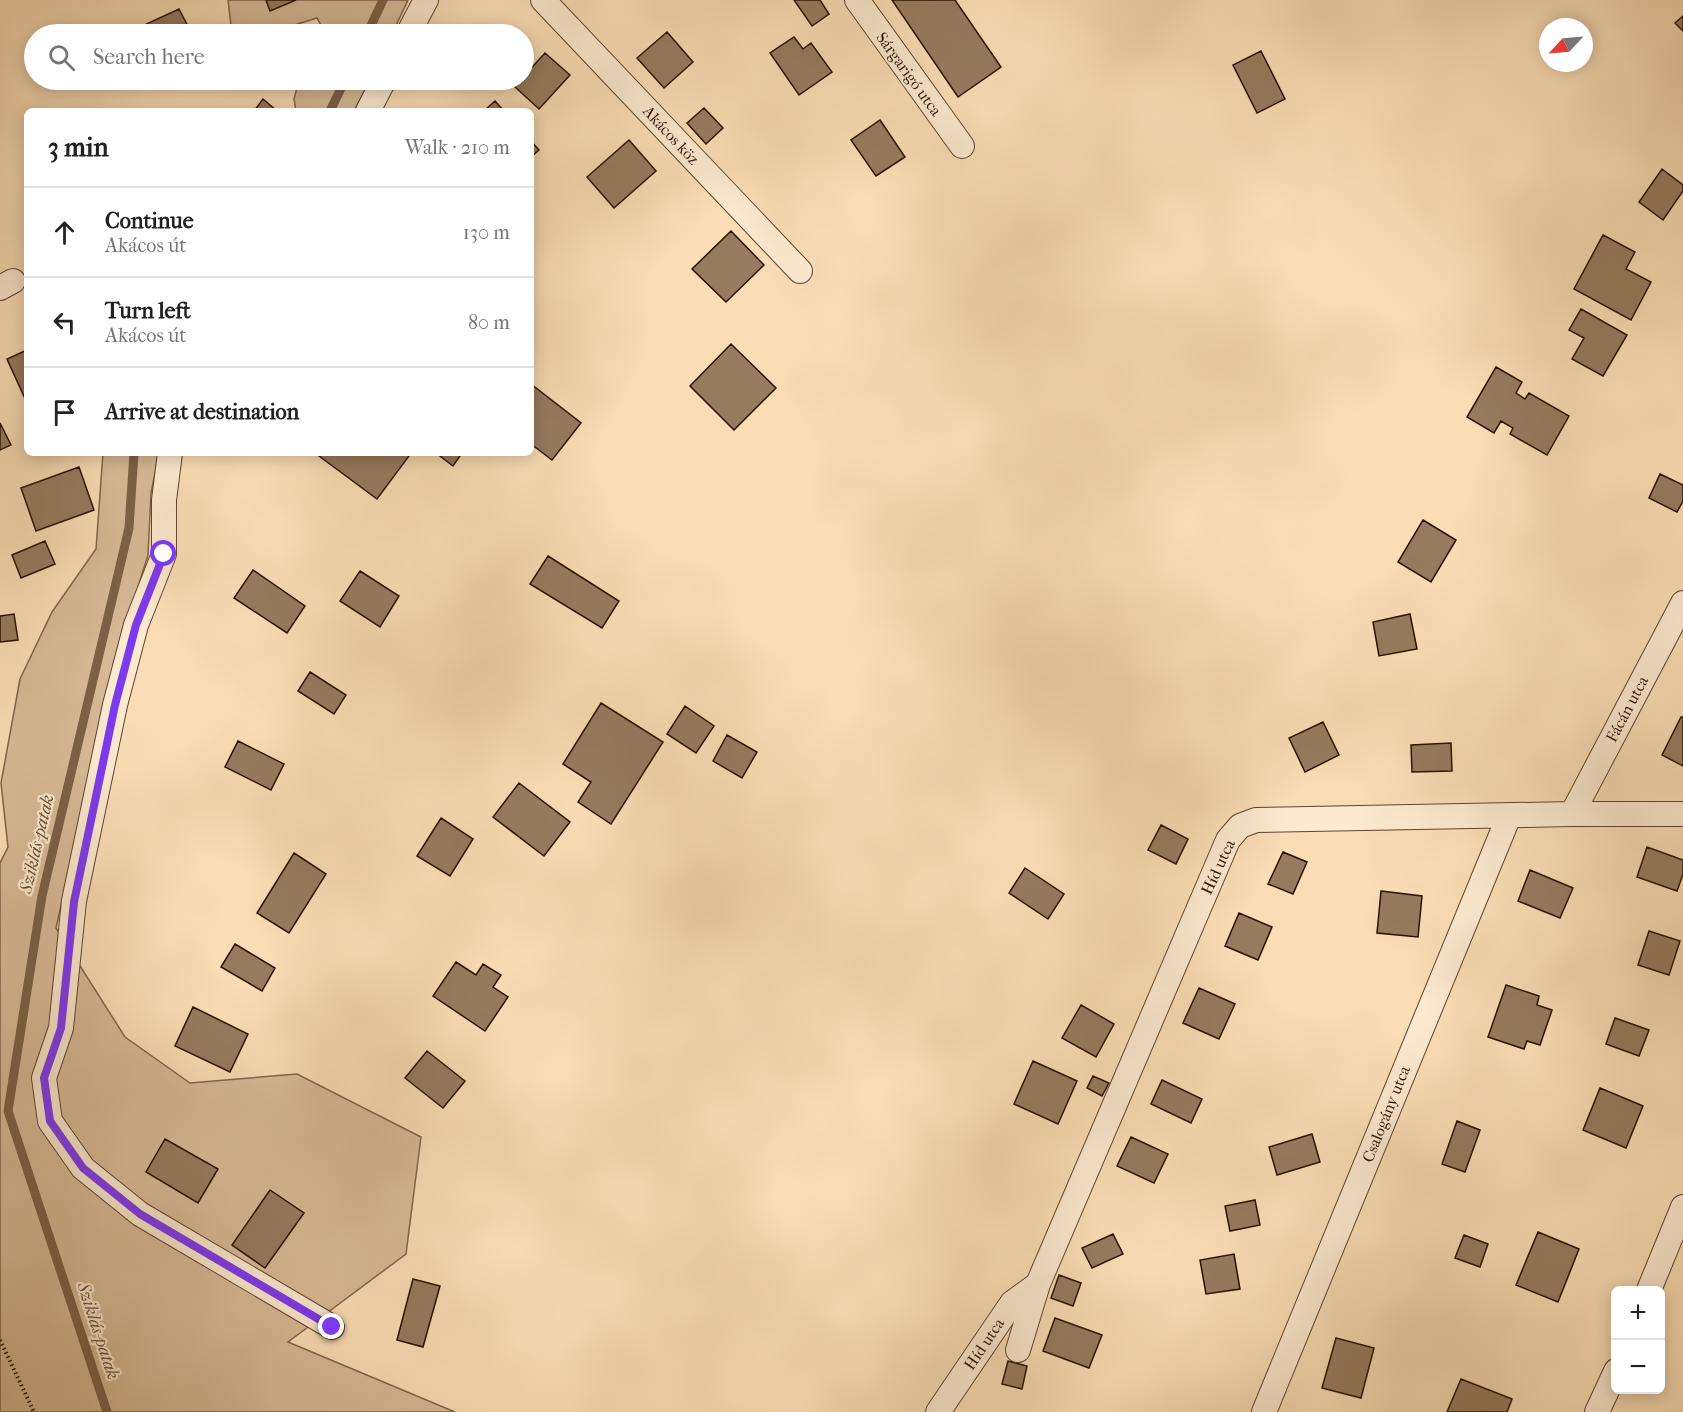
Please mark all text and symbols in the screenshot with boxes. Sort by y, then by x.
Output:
north arrow [1539,18,1593,72]
search box [24,24,534,90]
street label: Sárgarigó utca [872,28,946,120]
icon: search [45,41,78,74]
text: Search here [93,44,205,70]
street label: Akácos köz [638,101,703,168]
text: 3 min [48,132,109,163]
text: Walk · 210 m [405,136,510,159]
text: Continue [105,208,194,234]
icon: ahead [48,216,81,249]
text: 130 m [463,221,510,244]
text: Akácos út [105,234,186,257]
text: Turn left [105,298,191,324]
icon: left [48,306,81,339]
text: 80 m [468,311,510,334]
text: Akácos út [105,324,186,347]
icon: arrive [48,396,81,429]
text: Arrive at destination [105,399,299,425]
route start [150,540,176,566]
street label: Fácán utca [1602,672,1653,745]
water label: Sziklás-patak [15,793,59,896]
street label: Híd utca [1197,836,1239,898]
street label: Csalogány utca [1358,1062,1414,1165]
water label: Sziklás-patak [72,1279,124,1382]
map controls [1611,1286,1665,1394]
button: + [1611,1286,1665,1340]
route end [318,1313,344,1339]
street label: Híd utca [960,1314,1009,1374]
button: − [1611,1340,1665,1394]

